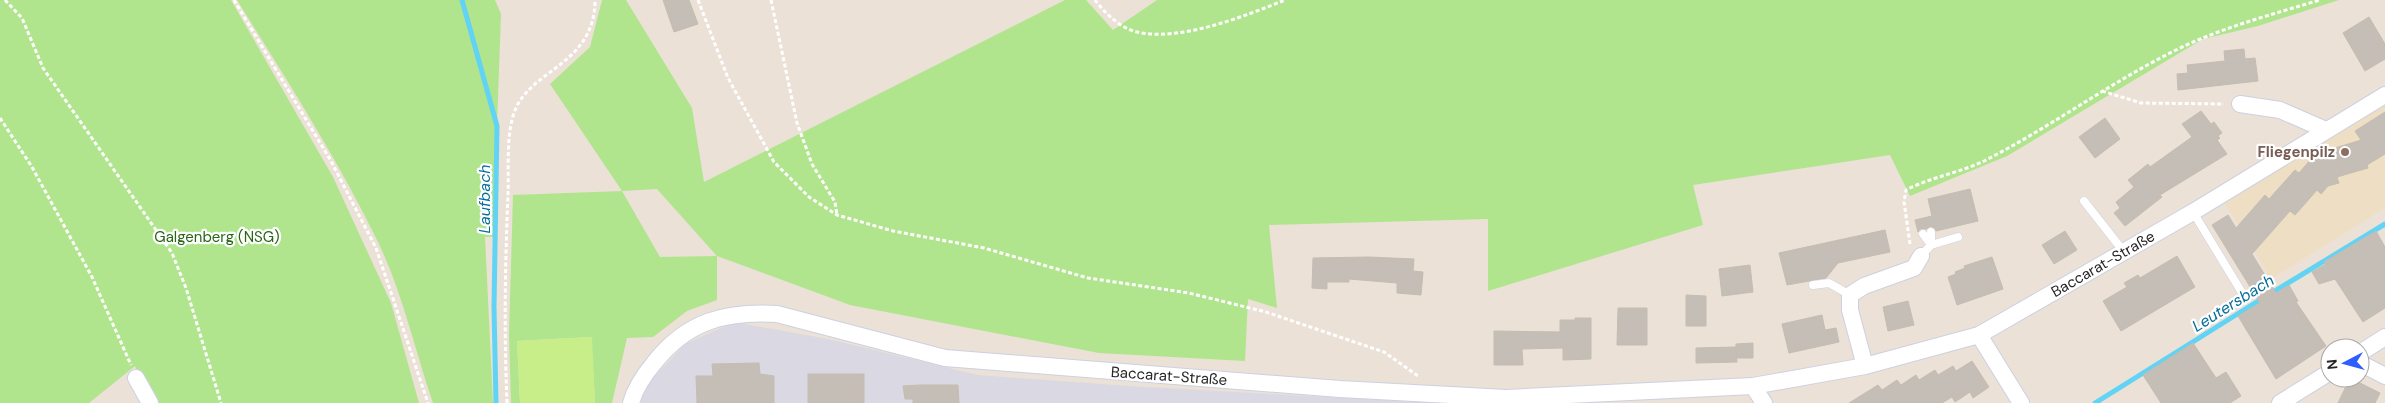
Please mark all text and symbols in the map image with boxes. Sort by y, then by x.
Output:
place label: Fliegenpilz [2257,142,2335,162]
marker: Fliegenpilz [2339,146,2351,158]
water label: Laufbach [474,164,495,234]
street label: Baccarat-Straße [2048,226,2158,302]
park label: Galgenberg (NSG) [154,227,280,247]
water label: Leutersbach [2188,270,2278,336]
north arrow [2320,338,2370,388]
text: N [2323,358,2342,370]
street label: Baccarat-Straße [1110,362,1228,390]

